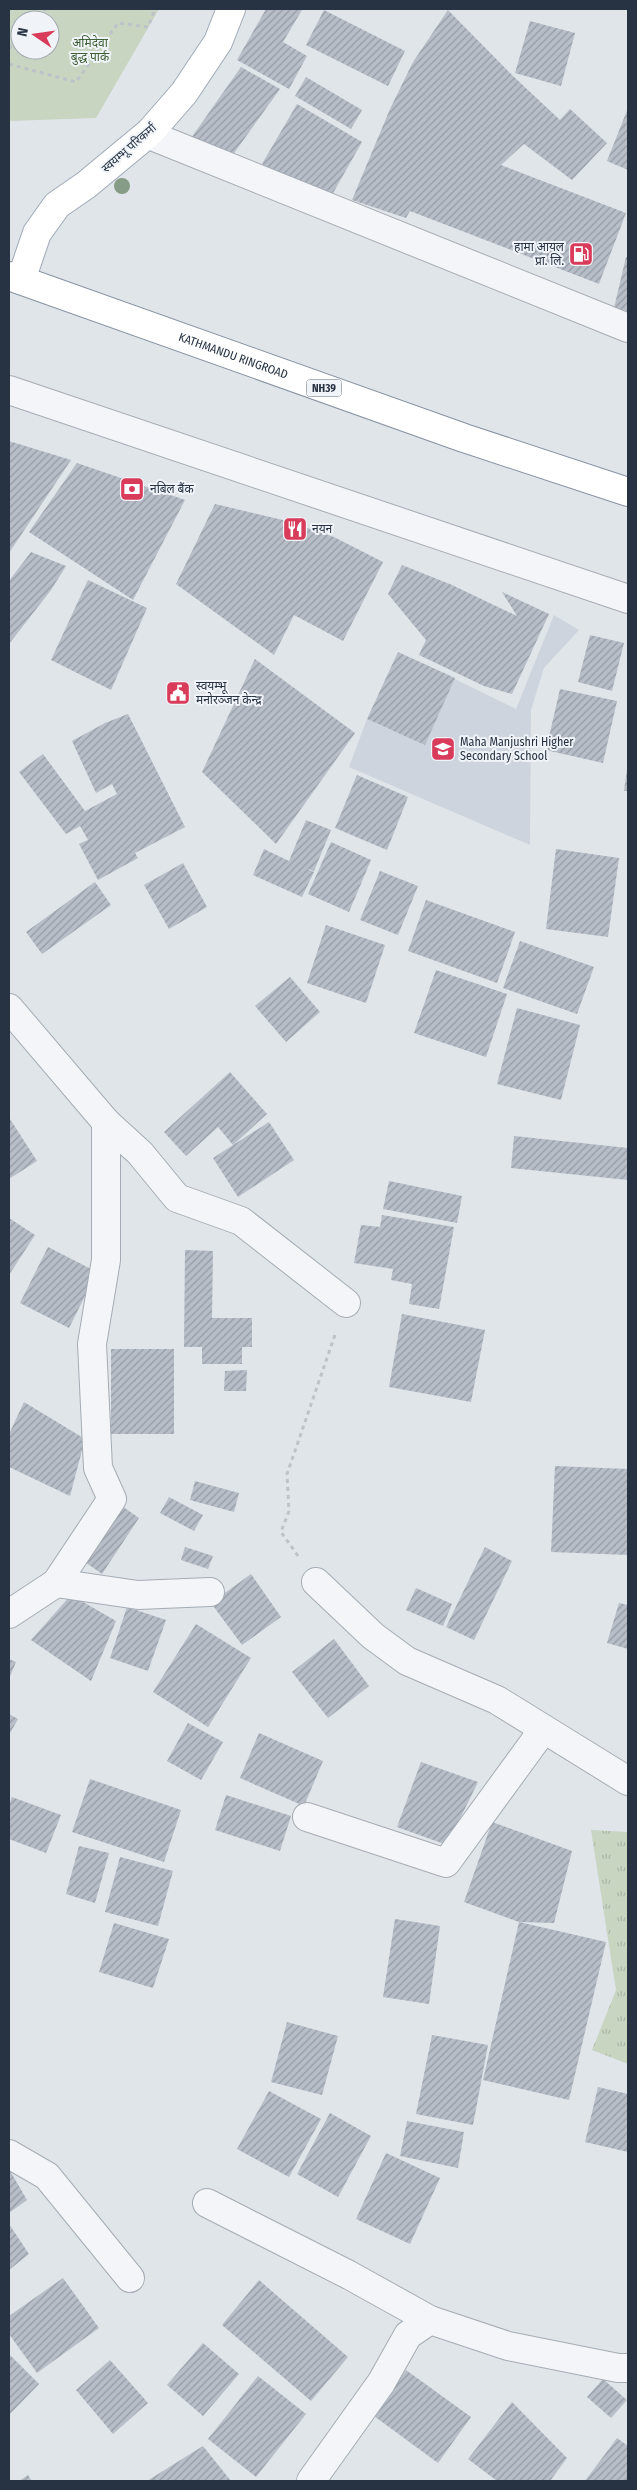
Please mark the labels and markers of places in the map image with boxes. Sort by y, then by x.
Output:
place label: हामा आयल प्रा. लि. [514,240,565,268]
fuel station icon: हामा आयल प्रा. लि. [568,241,594,267]
bank icon: नबिल बैंक [119,476,145,502]
place label: नबिल बैंक [150,481,194,496]
restaurant icon: नयन [282,516,308,542]
place label: नयन [312,522,333,536]
place label: स्वयम्भू मनोरञ्जन केन्द्र [196,679,262,707]
public building icon: स्वयम्भू मनोरञ्जन केन्द्र [165,680,191,706]
place label: Maha Manjushri Higher Secondary School [460,735,574,763]
school or university icon: Maha Manjushri Higher Secondary School [430,736,456,762]

